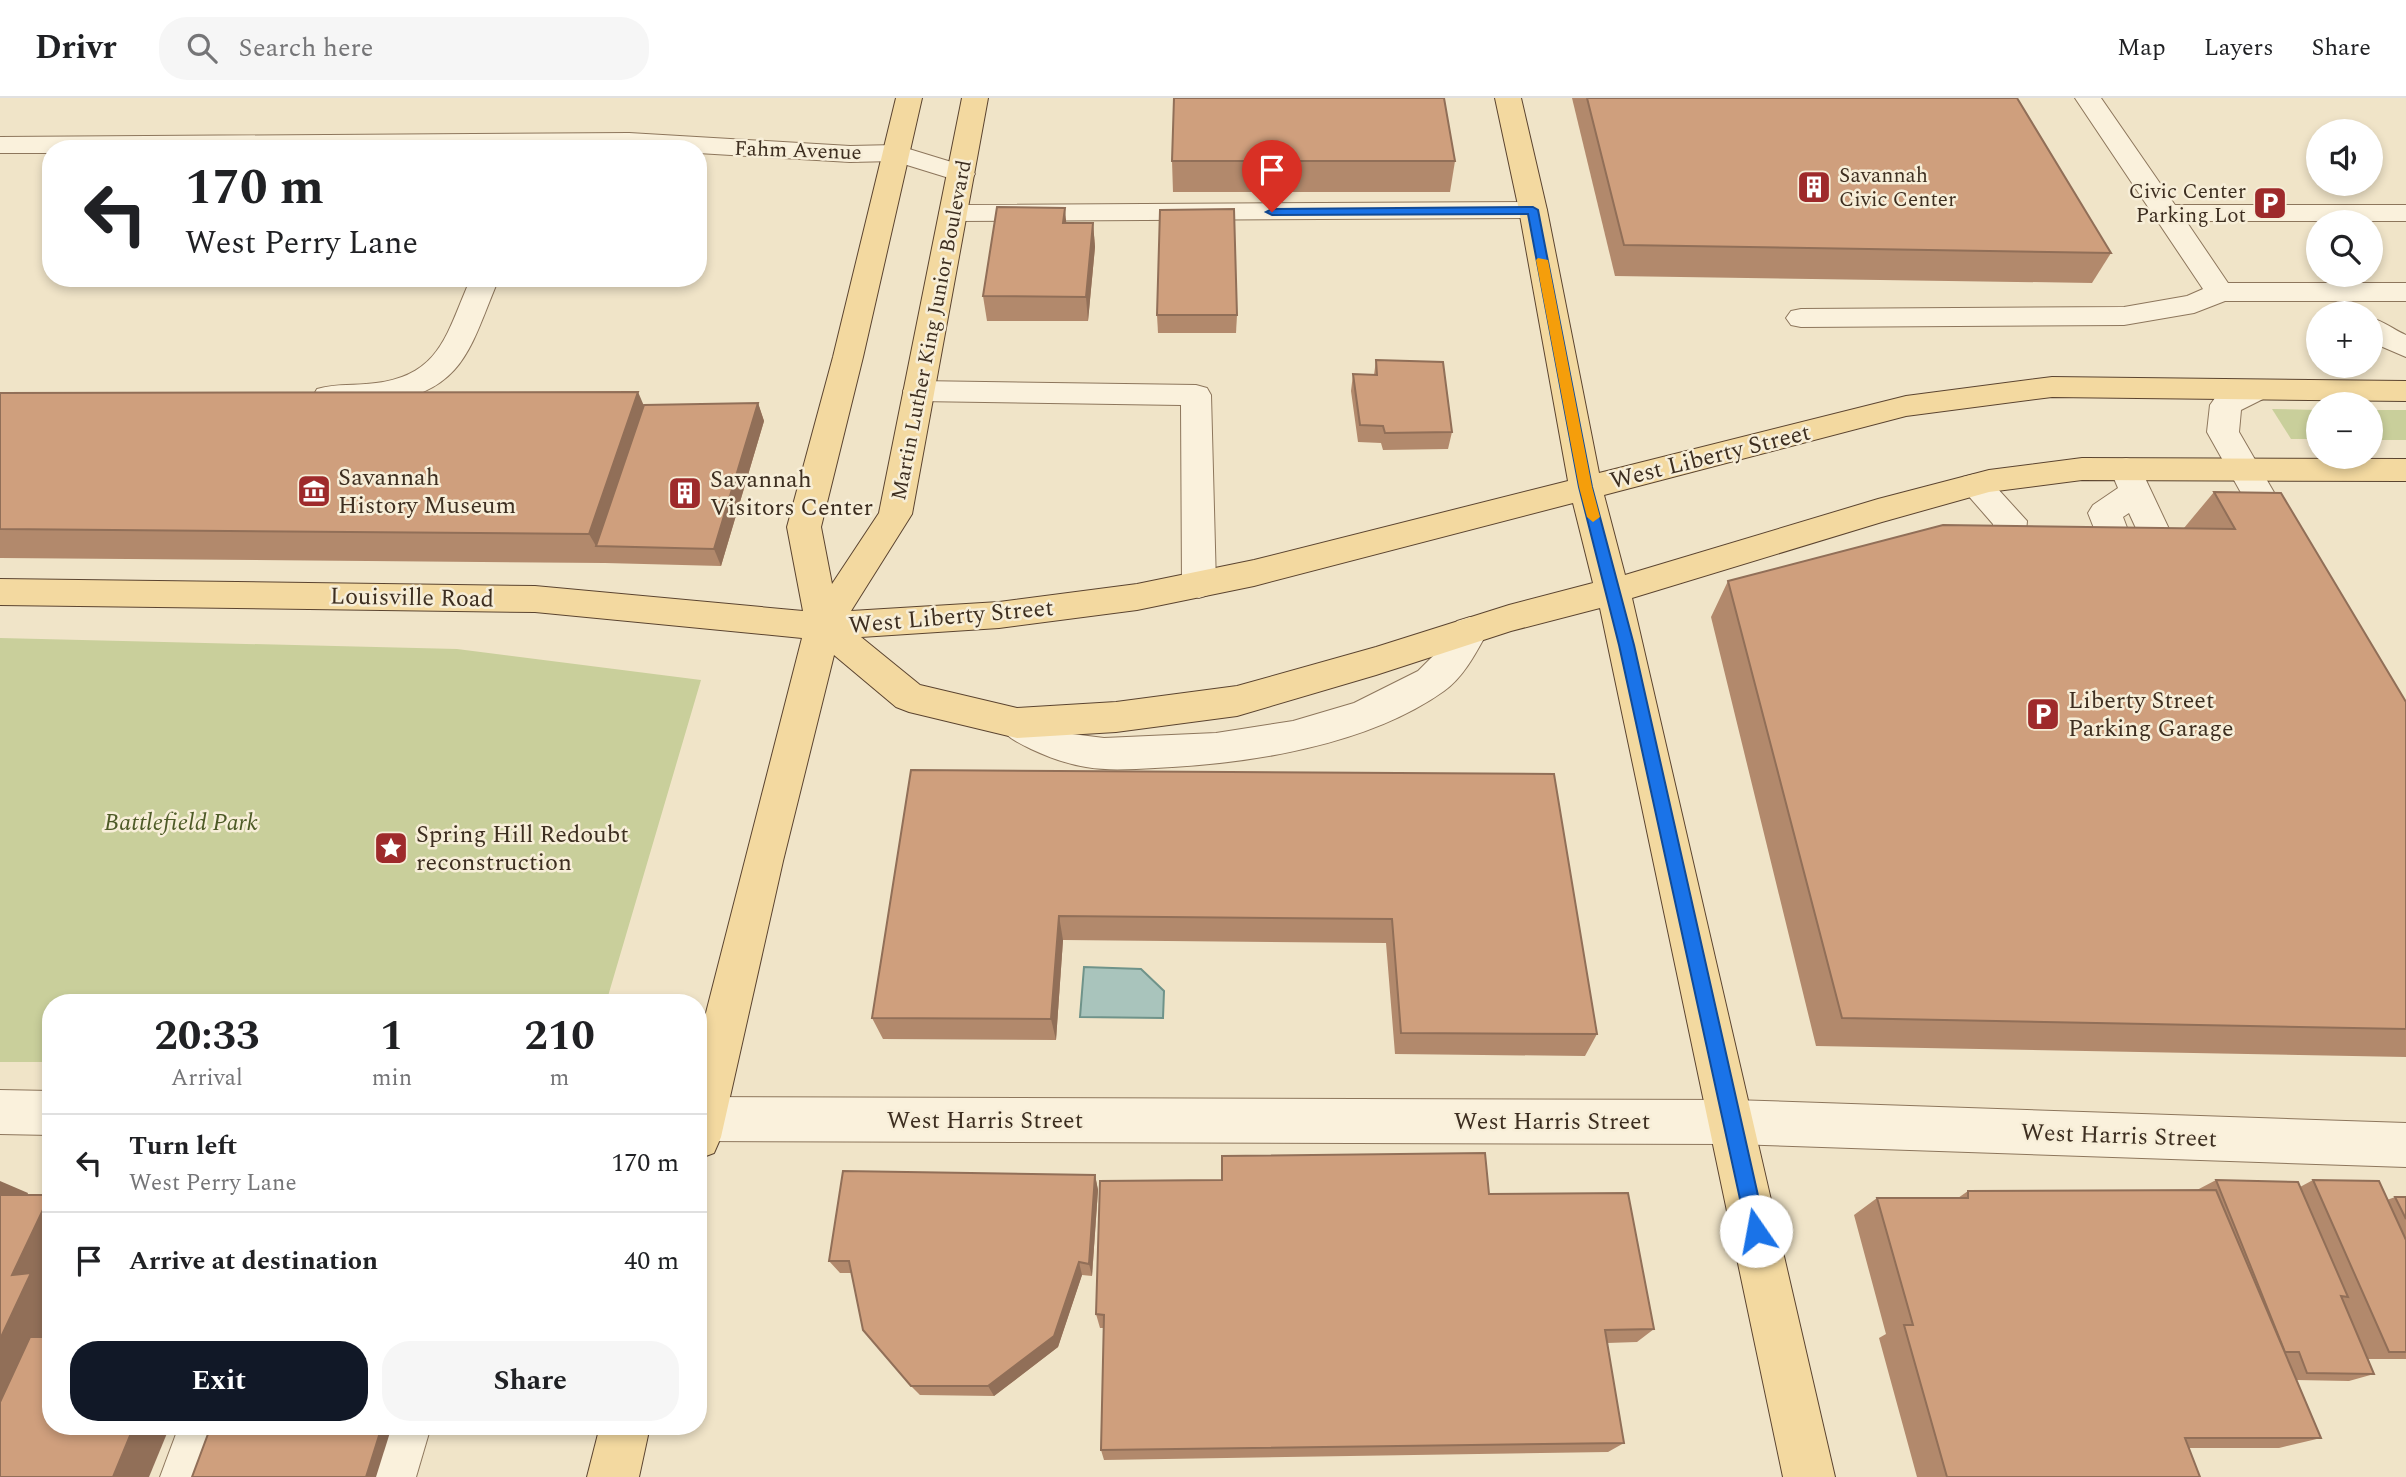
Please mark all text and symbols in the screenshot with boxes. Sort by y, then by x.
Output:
search box [159,17,649,80]
text: Drivr [35,23,117,73]
text: Search here [239,28,373,68]
icon: search [183,29,221,67]
text: Map [2117,30,2166,66]
text: Layers [2204,30,2274,66]
text: Share [2312,30,2371,66]
map controls [2306,119,2383,469]
button: sound [2306,119,2383,196]
street label: Fahm Avenue [734,133,862,169]
pin [1242,140,1302,212]
text: 170 m [185,151,324,226]
icon: arrive [1253,151,1291,189]
street label: Martin Luther King Junior Boulevard [883,157,981,503]
place label: Savannah Civic Center [1839,160,1956,216]
icon: left [70,168,161,259]
building icon: Savannah Civic Center [1795,168,1833,206]
place label: Civic Center Parking Lot [2129,176,2246,232]
parking icon: Civic Center Parking Lot [2251,184,2289,222]
button: search [2306,210,2383,287]
text: West Perry Lane [185,219,418,268]
button: + [2306,301,2383,378]
button: − [2306,392,2383,469]
street label: West Liberty Street [1606,415,1814,499]
place label: Savannah History Museum [338,460,516,524]
place label: Savannah Visitors Center [710,462,873,526]
museum icon: Savannah History Museum [295,472,333,510]
building icon: Savannah Visitors Center [666,474,704,512]
street label: Louisville Road [330,579,494,617]
street label: West Liberty Street [847,590,1055,644]
place label: Liberty Street Parking Garage [2068,683,2234,747]
parking icon: Liberty Street Parking Garage [2024,695,2062,733]
park label: Battlefield Park [104,805,258,841]
place label: Spring Hill Redoubt reconstruction [416,817,629,881]
place icon: Spring Hill Redoubt reconstruction [372,829,410,867]
text: 20:33 [154,1005,260,1068]
text: 1 [380,1005,404,1068]
text: 210 [524,1005,595,1068]
text: Arrival [171,1061,243,1096]
text: min [372,1061,412,1096]
text: m [550,1061,569,1096]
street label: West Harris Street [887,1103,1083,1139]
street label: West Harris Street [1454,1104,1650,1140]
street label: West Harris Street [2020,1115,2218,1157]
text: Turn left [129,1126,237,1166]
text: 170 m [611,1143,679,1183]
icon: left [70,1144,108,1182]
text: West Perry Lane [129,1166,297,1201]
position arrow [1719,1194,1793,1268]
text: Arrive at destination [129,1241,378,1281]
text: 40 m [624,1241,679,1281]
icon: arrive [70,1242,108,1280]
button: Exit [70,1341,368,1421]
button: Share [382,1341,679,1421]

